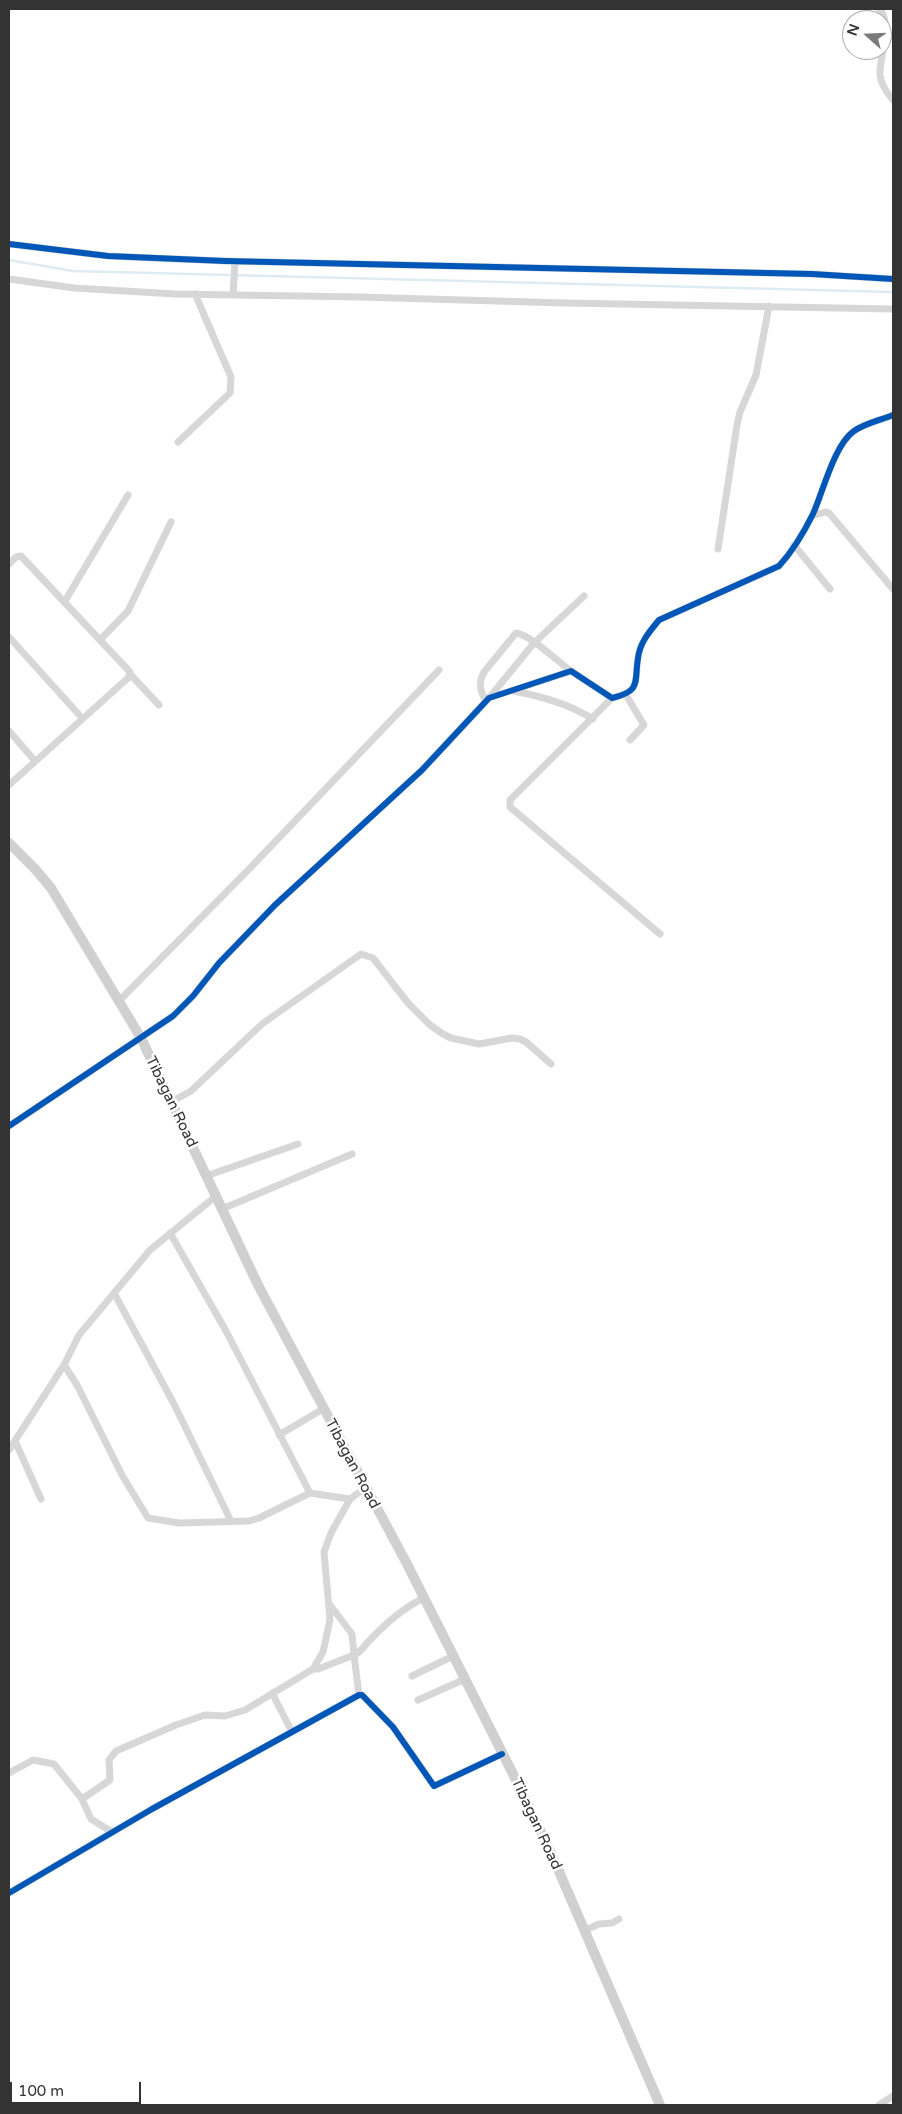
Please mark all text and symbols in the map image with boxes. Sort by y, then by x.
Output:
north arrow [842,10,892,60]
text: N [843,22,863,38]
street label: Tibagan Road [141,1053,201,1151]
street label: Tibagan Road [321,1416,383,1512]
street label: Tibagan Road [507,1775,565,1873]
scale bar [12,2072,144,2104]
text: 100 m [18,2082,64,2100]

